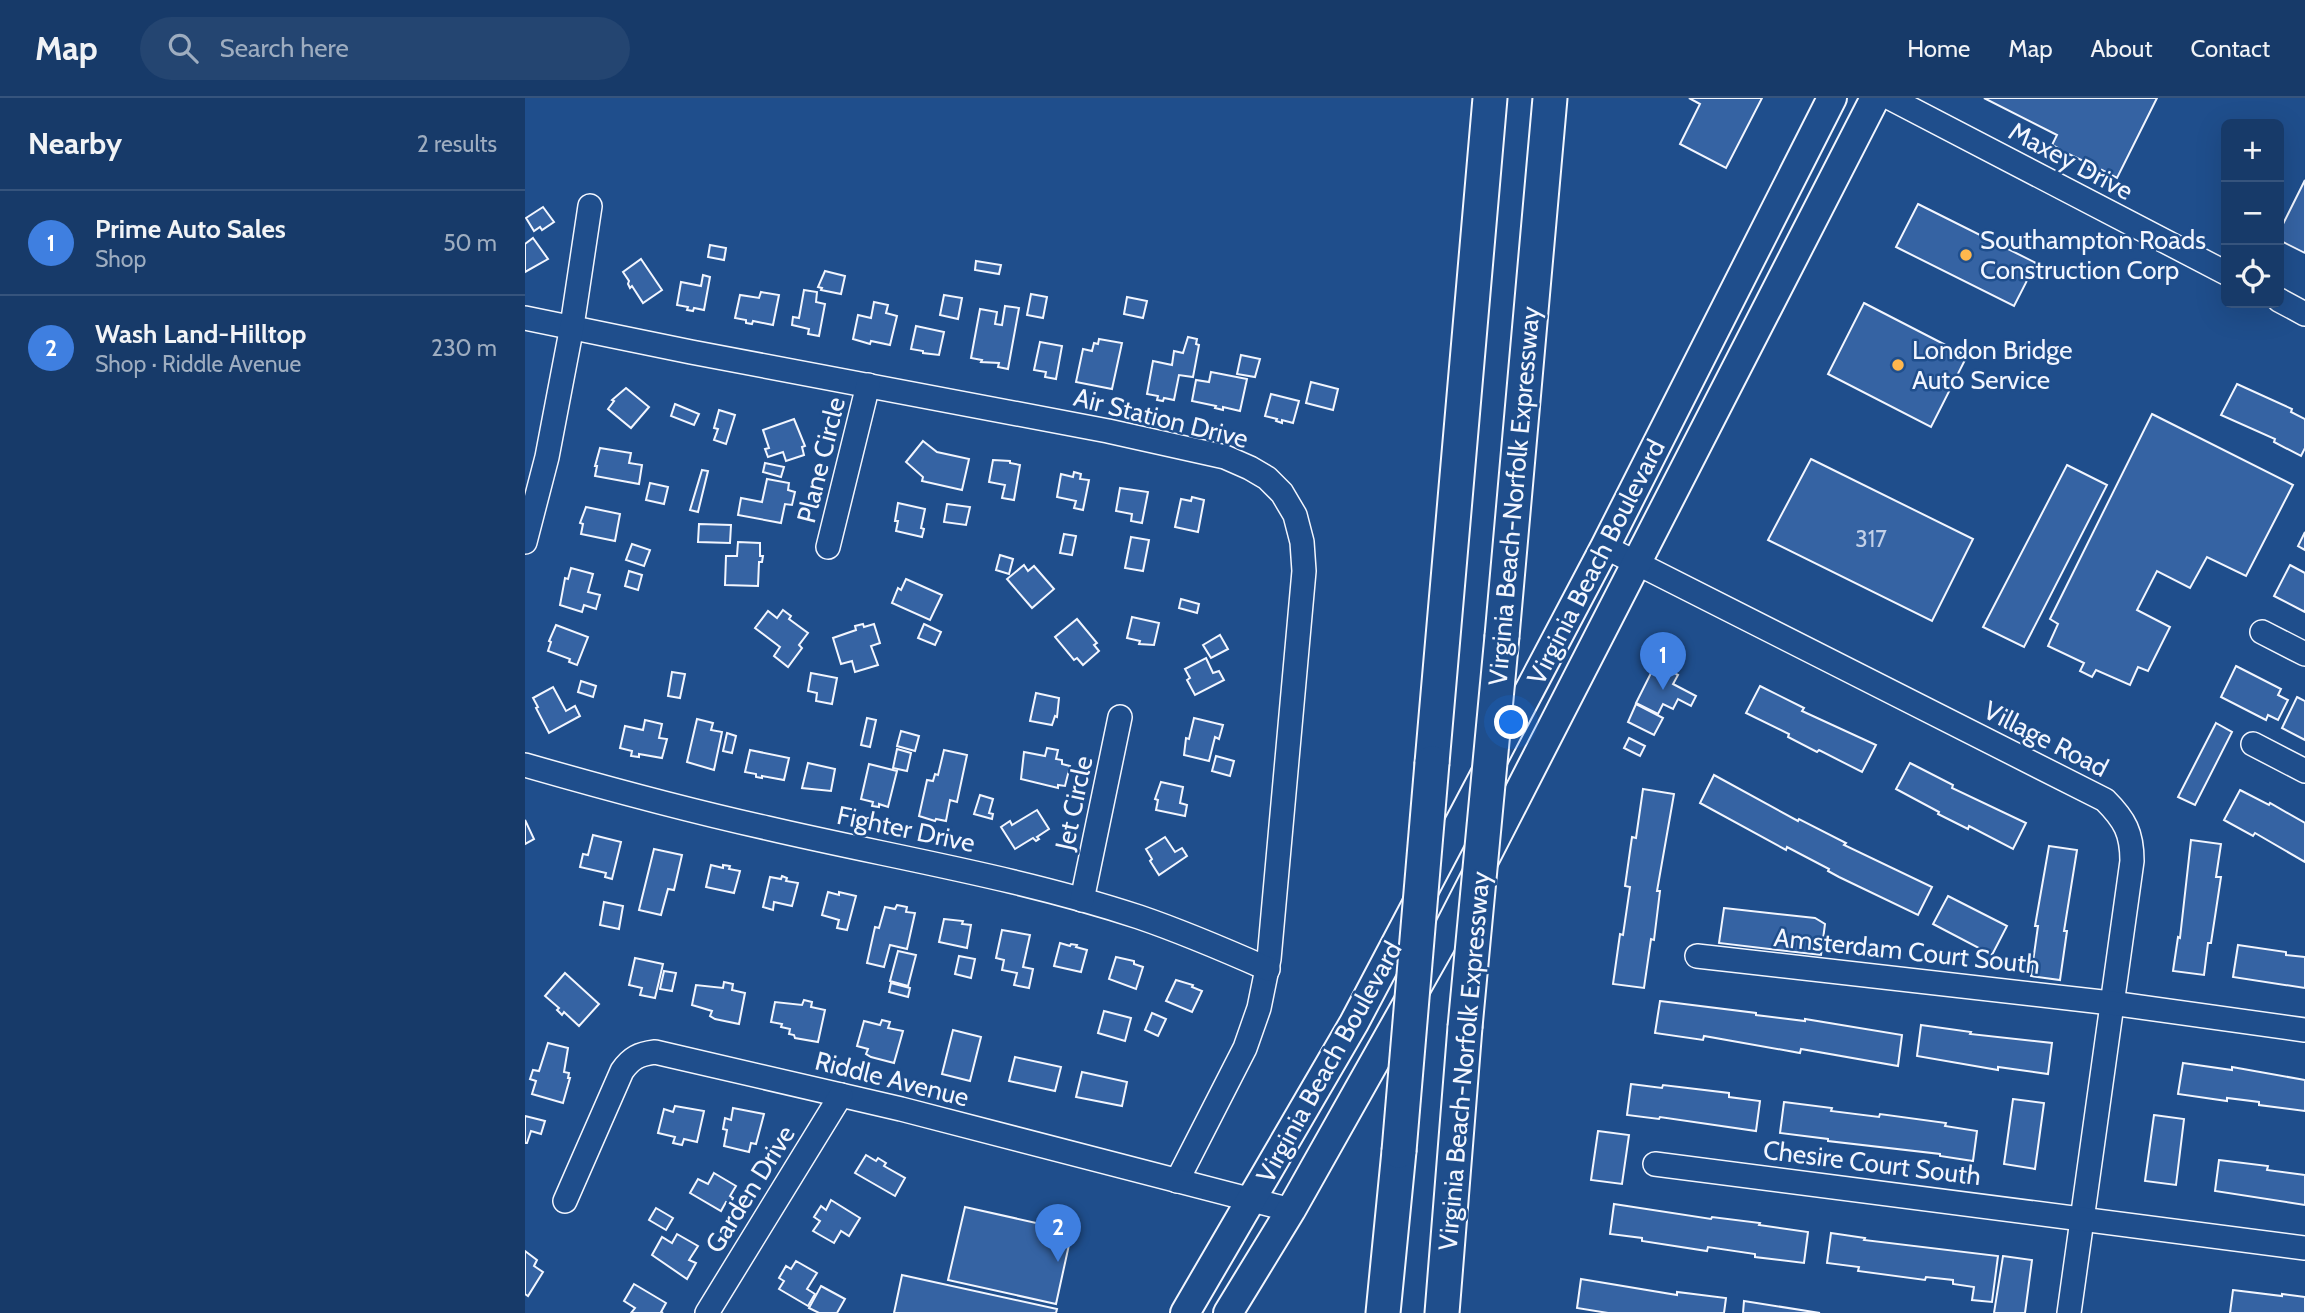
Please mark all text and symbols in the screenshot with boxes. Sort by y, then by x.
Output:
search box [140,17,630,80]
text: Map [35,28,98,68]
icon: search [164,29,202,67]
text: Search here [220,32,349,64]
text: Home [1907,34,1970,63]
text: Map [2008,34,2053,63]
text: About [2091,34,2153,63]
text: Contact [2191,34,2270,63]
street label: Maxey Drive [2004,115,2138,207]
map controls [2221,119,2284,308]
button: + [2221,119,2284,182]
text: Nearby [28,125,122,162]
text: 2 results [417,130,497,158]
button: − [2221,182,2284,245]
text: Prime Auto Sales [95,213,286,245]
place label: Southampton Roads Construction Corp [1980,224,2206,286]
text: 1 [47,229,55,257]
text: 50 m [443,229,497,257]
text: Shop [95,245,146,273]
button: locate [2221,245,2284,308]
marker: Southampton Roads Construction Corp [1958,247,1974,263]
street label: Virginia Beach-Norfolk Expressway [1481,305,1547,687]
text: Wash Land-Hilltop [95,318,306,350]
text: 2 [45,334,57,362]
text: 230 m [431,334,497,362]
place label: London Bridge Auto Service [1912,334,2073,396]
text: Shop · Riddle Avenue [95,350,301,378]
marker: London Bridge Auto Service [1890,357,1906,373]
street label: Air Station Drive [1070,381,1252,455]
street label: Plane Circle [790,394,852,526]
street label: Virginia Beach Boulevard [1520,434,1672,690]
house number: 317 [1855,525,1887,553]
pin: 1 [1640,632,1686,690]
street label: Village Road [1978,694,2114,784]
your location [1494,705,1528,739]
street label: Jet Circle [1048,753,1100,854]
street label: Fighter Drive [834,799,978,859]
street label: Virginia Beach-Norfolk Expressway [1431,870,1497,1252]
street label: Amsterdam Court South [1772,921,2042,981]
street label: Virginia Beach Boulevard [1249,936,1409,1188]
street label: Riddle Avenue [812,1044,972,1114]
street label: Garden Drive [698,1119,802,1259]
street label: Chesire Court South [1761,1134,1983,1192]
pin: 2 [1035,1204,1081,1262]

